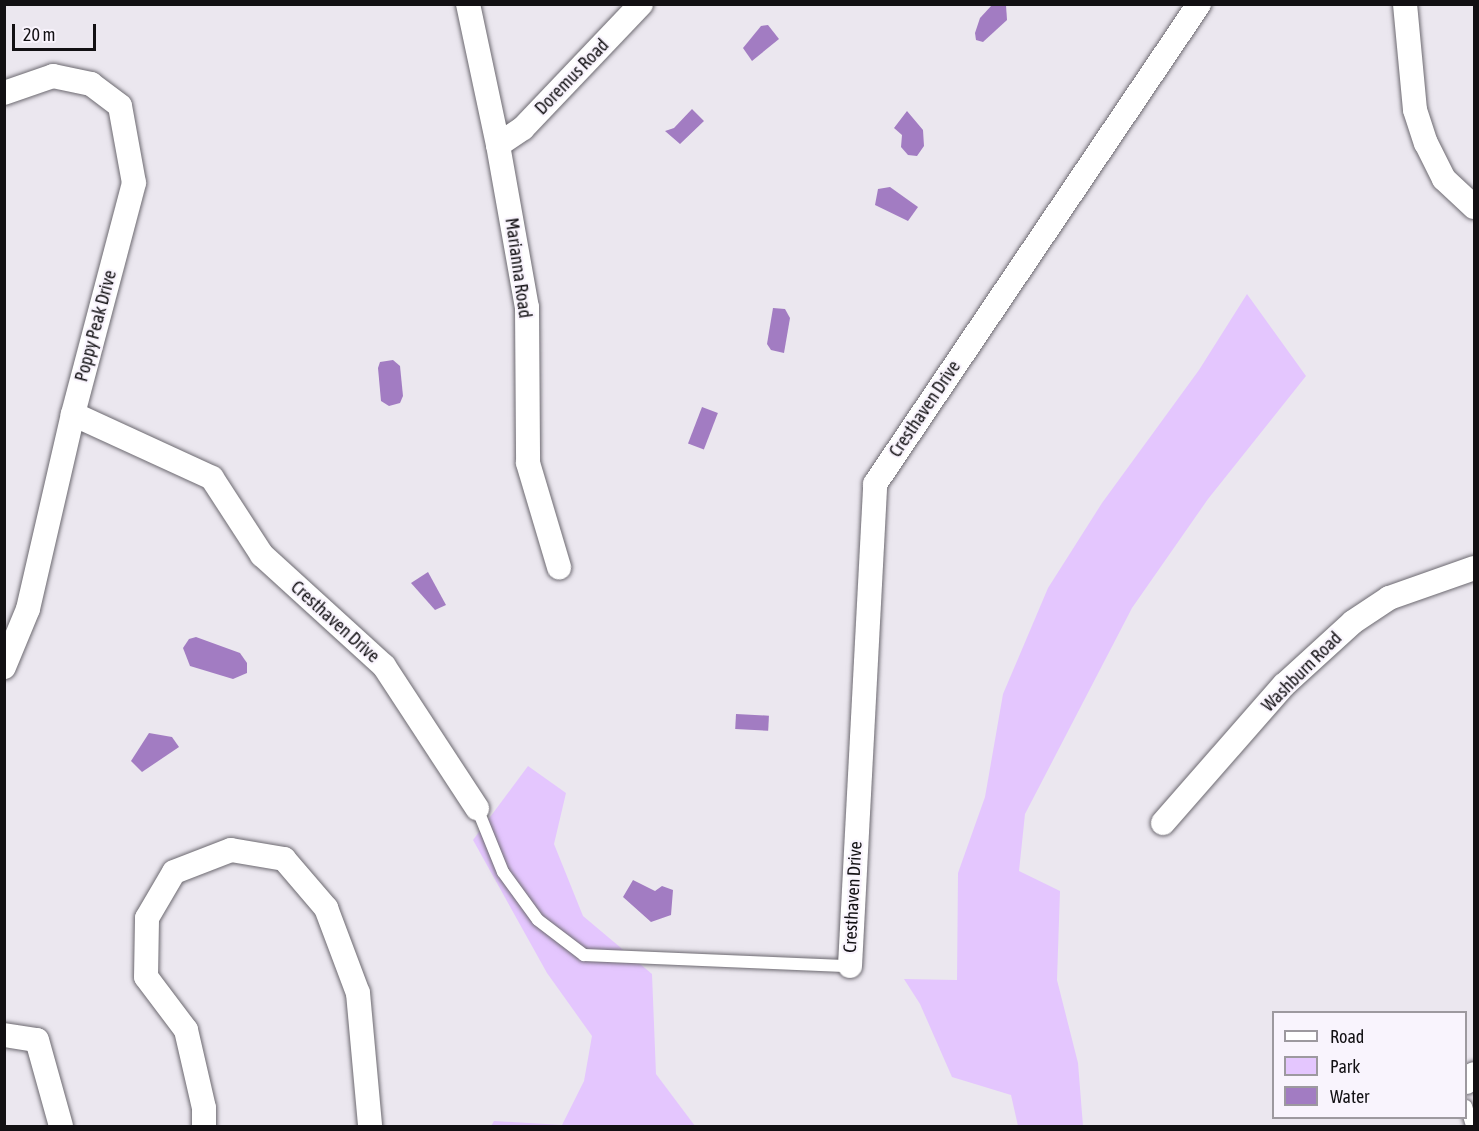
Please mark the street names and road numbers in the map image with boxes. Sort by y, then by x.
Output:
street label: Doremus Road [531,35,613,119]
street label: Marianna Road [500,217,536,319]
street label: Poppy Peak Drive [71,268,121,384]
street label: Cresthaven Drive [885,357,965,461]
street label: Cresthaven Drive [286,577,384,667]
street label: Washburn Road [1258,628,1346,716]
street label: Cresthaven Drive [839,841,867,953]

